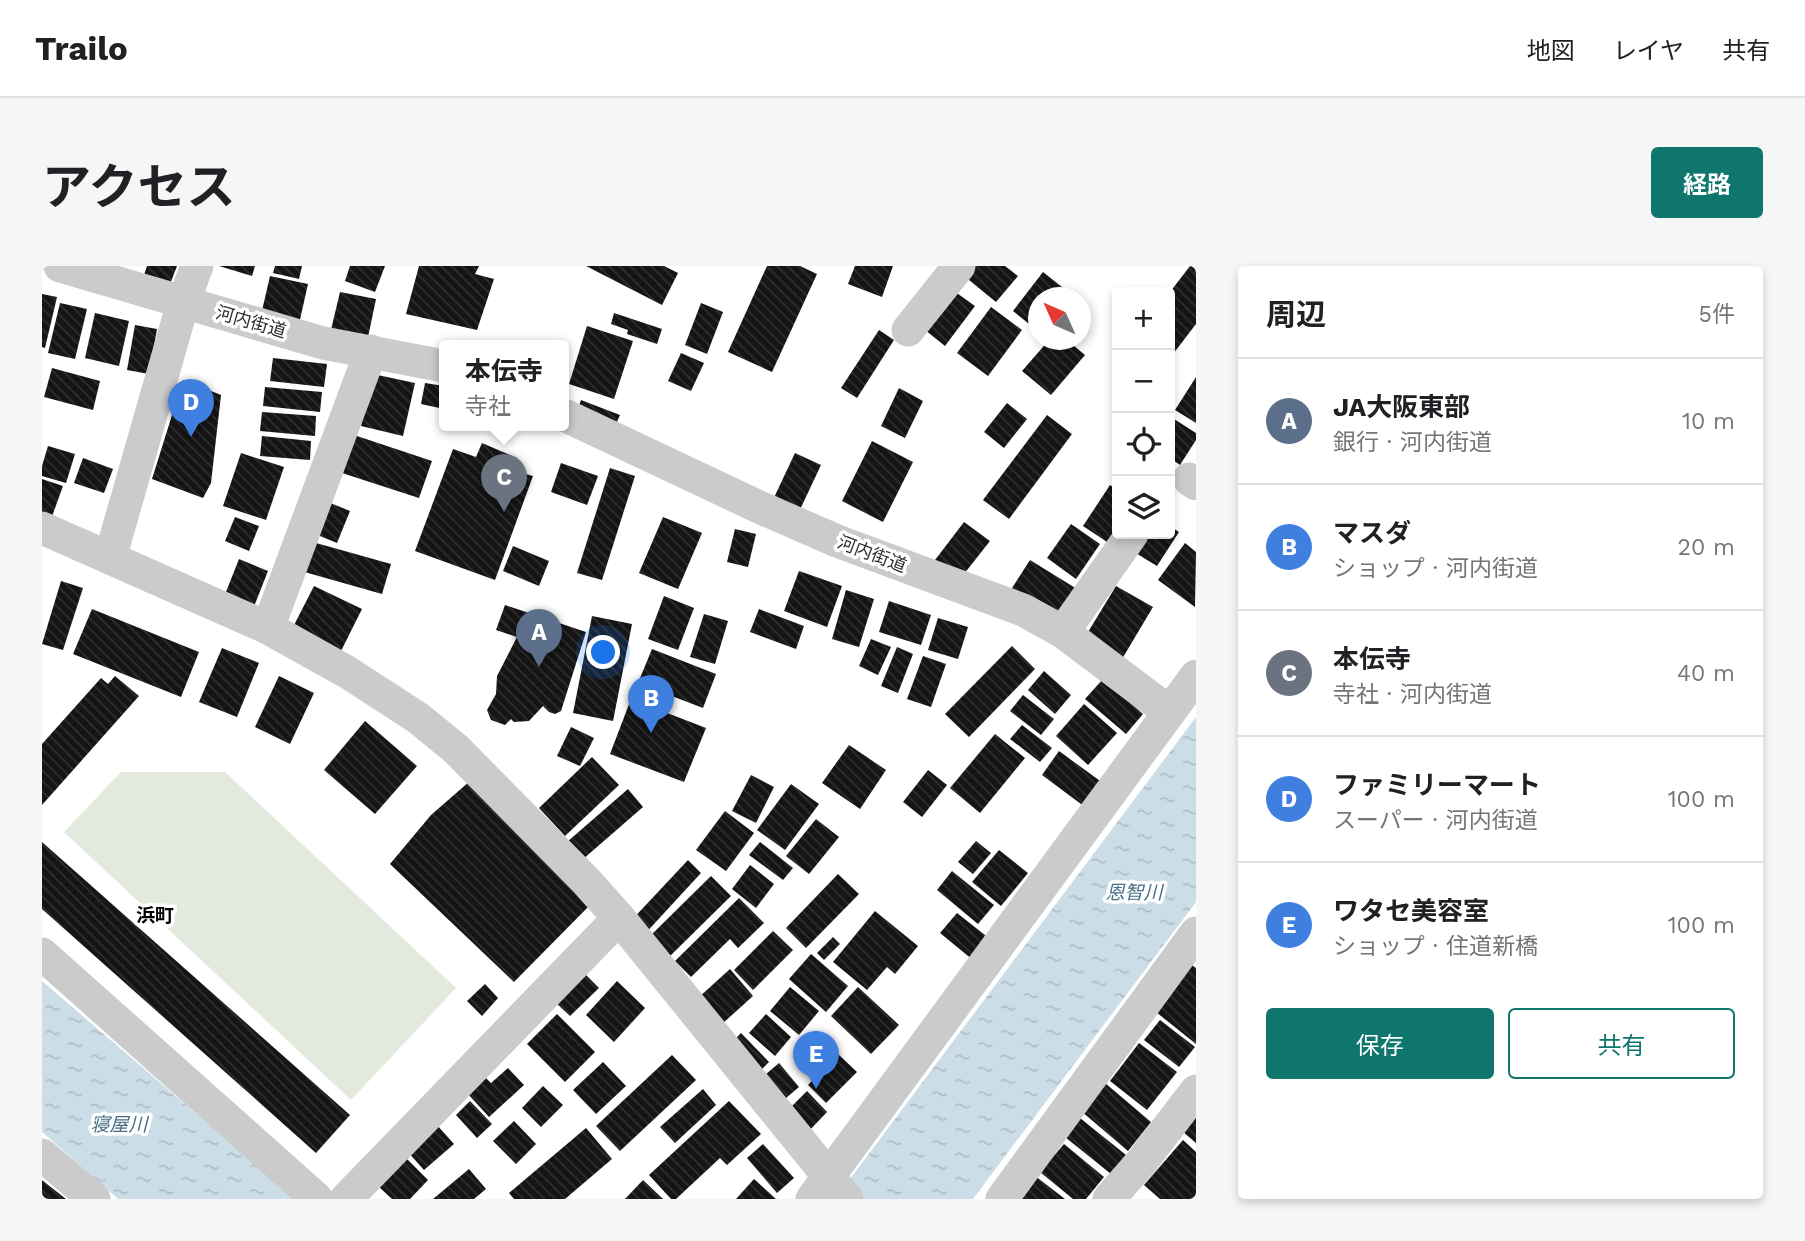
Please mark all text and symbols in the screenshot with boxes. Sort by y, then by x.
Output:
text: Trailo [35,29,128,68]
text: 地図 [1527,37,1575,65]
text: レイヤ [1613,37,1684,65]
text: 共有 [1722,37,1770,65]
button: 経路 [1651,147,1763,218]
text: アクセス [42,158,236,216]
north arrow [1028,287,1091,350]
map controls [1112,287,1175,539]
button: + [1112,287,1175,350]
text: 周辺 [1266,297,1326,332]
text: 5件 [1699,301,1735,328]
street label: 河内街道 [214,302,289,342]
popup [439,340,569,431]
button: − [1112,350,1175,413]
text: 本伝寺 [465,356,543,386]
pin: D [168,379,214,437]
text: JA大阪東部 [1333,392,1470,422]
text: 寺社 [465,393,511,420]
text: A [1281,408,1297,435]
text: 10 m [1682,408,1735,435]
button: locate [1112,413,1175,476]
text: 銀行 · 河内街道 [1333,429,1492,456]
pin: C [481,454,527,512]
button: layers [1112,476,1175,539]
text: マスダ [1333,518,1411,548]
street label: 河内街道 [835,531,910,576]
text: B [1281,534,1297,561]
text: 20 m [1678,534,1735,561]
text: ショップ · 河内街道 [1333,555,1538,582]
pin: A [516,609,562,667]
your location [586,635,620,669]
text: 本伝寺 [1333,644,1411,674]
text: C [1281,660,1297,687]
text: 40 m [1677,660,1735,687]
pin: B [628,675,674,733]
text: 寺社 · 河内街道 [1333,681,1492,708]
text: ファミリーマート [1333,770,1541,800]
text: D [1281,786,1297,813]
text: 100 m [1668,786,1735,813]
text: スーパー · 河内街道 [1333,807,1538,834]
water label: 恩智川 [1105,881,1164,904]
text: ワタセ美容室 [1333,896,1489,926]
district label: 浜町 [136,904,174,927]
text: E [1282,912,1296,939]
text: 100 m [1668,912,1735,939]
text: ショップ · 住道新橋 [1333,933,1538,960]
button: 保存 [1266,1008,1494,1079]
button: 共有 [1508,1008,1735,1079]
pin: E [793,1031,839,1089]
water label: 寝屋川 [90,1113,149,1136]

